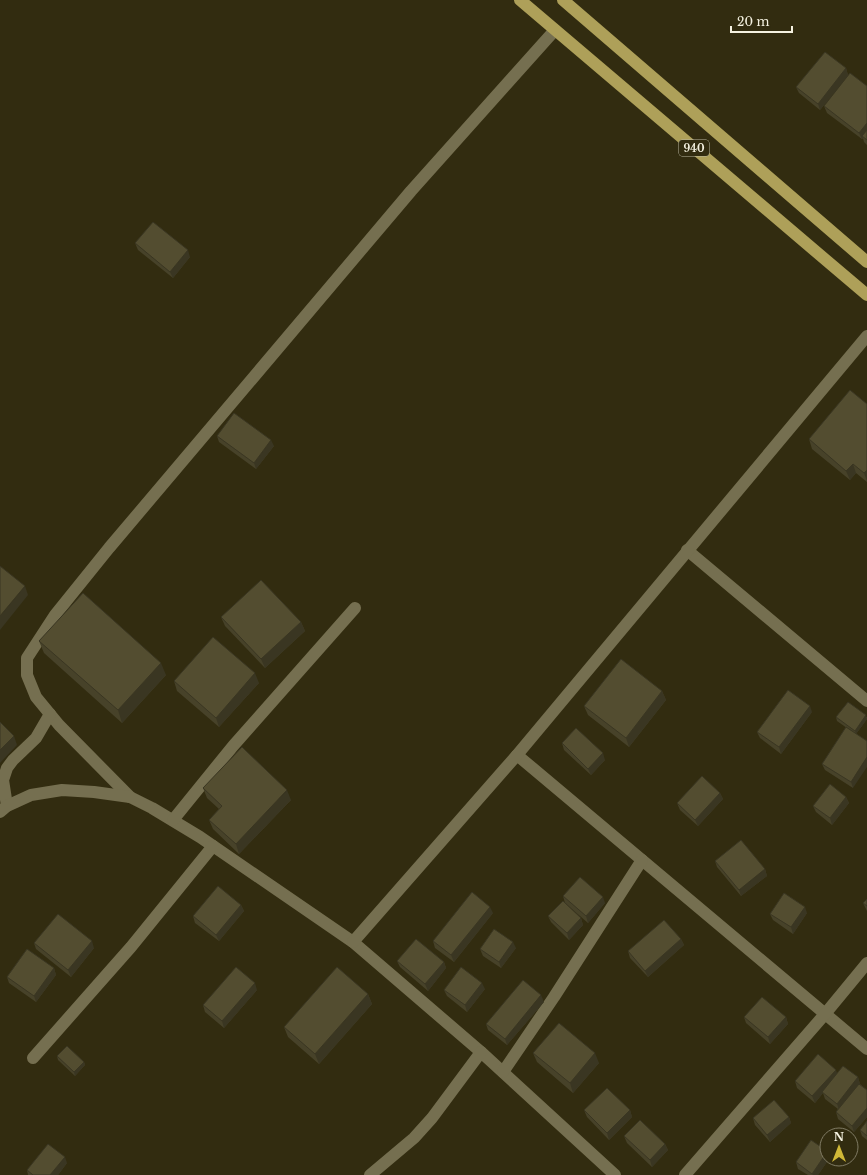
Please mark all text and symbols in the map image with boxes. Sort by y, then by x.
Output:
scale bar [731,8,792,34]
text: 20 m [737,14,769,29]
road number: 940 [679,140,709,156]
north arrow [819,1127,859,1167]
text: N [834,1130,845,1144]

